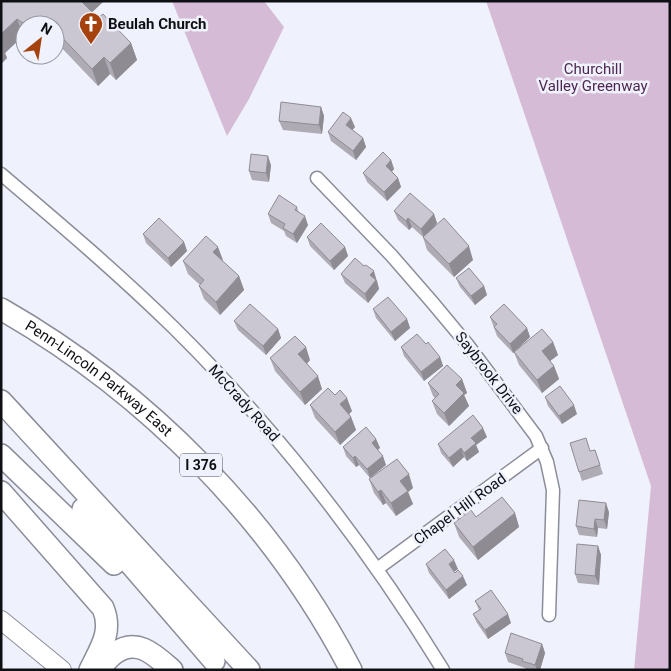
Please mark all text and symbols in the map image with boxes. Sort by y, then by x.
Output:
church icon: Beulah Church [78,11,104,45]
north arrow [15,15,65,65]
place label: Beulah Church [108,15,206,33]
text: N [38,19,55,38]
park label: Churchill Valley Greenway [538,60,648,95]
street label: Penn-Lincoln Parkway East [22,317,176,440]
street label: Saybrook Drive [451,328,527,418]
street label: McCrady Road [205,361,283,445]
road number: I 376 [180,454,222,476]
street label: Chapel Hill Road [410,469,510,549]

